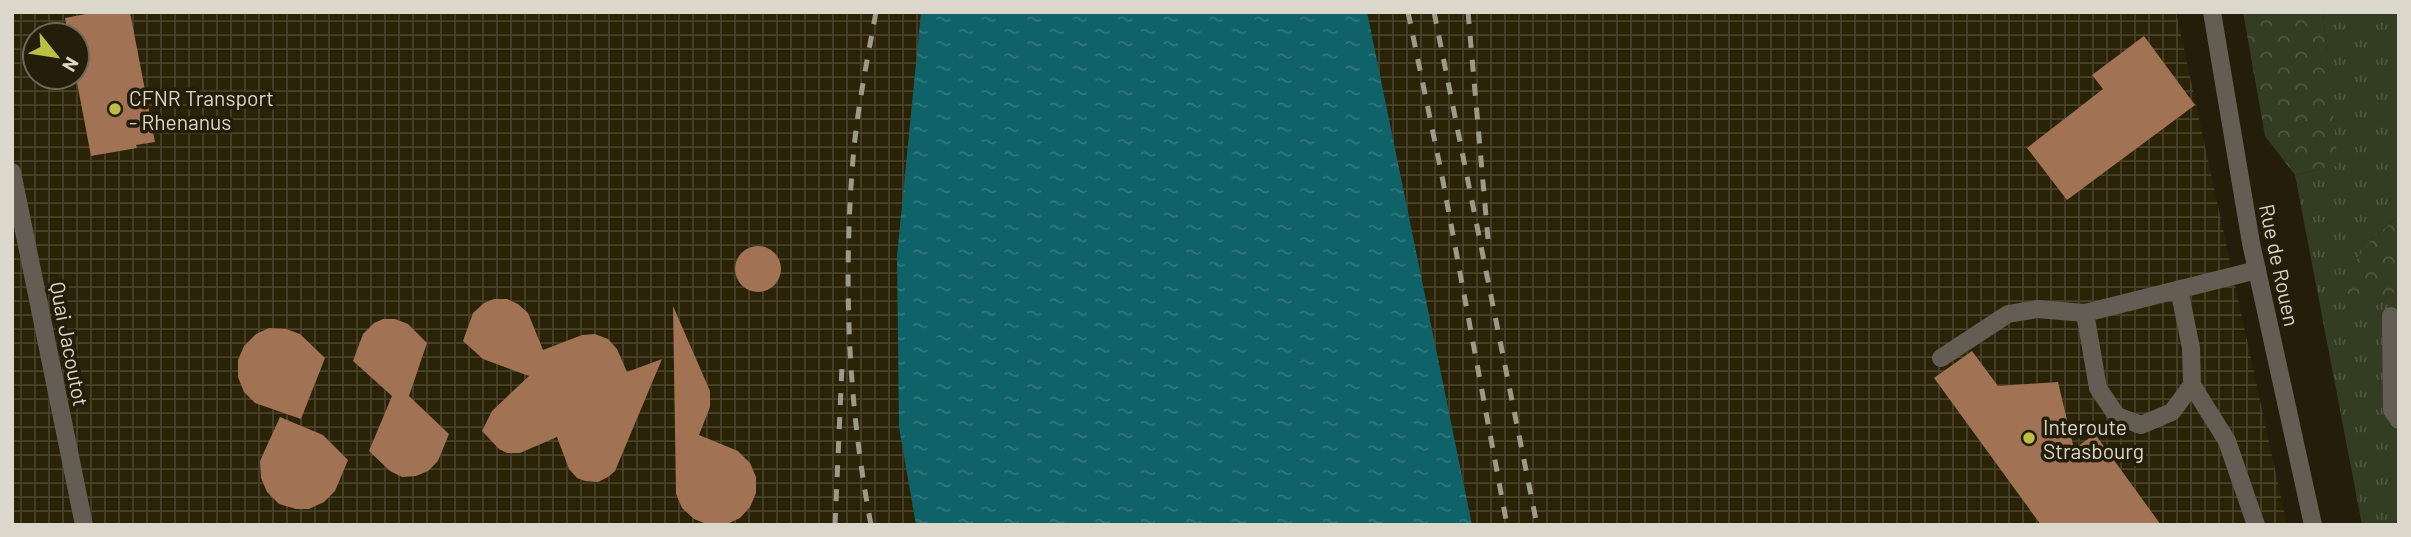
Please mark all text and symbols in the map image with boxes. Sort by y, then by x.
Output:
north arrow [21,21,91,91]
text: N [58,54,84,76]
place label: CFNR Transport - Rhenanus [129,85,274,134]
marker: CFNR Transport - Rhenanus [107,101,123,117]
street label: Rue de Rouen [2255,202,2305,328]
street label: Quai Jacoutot [46,280,94,408]
place label: Interoute Strasbourg [2043,414,2144,463]
marker: Interoute Strasbourg [2021,430,2037,446]

